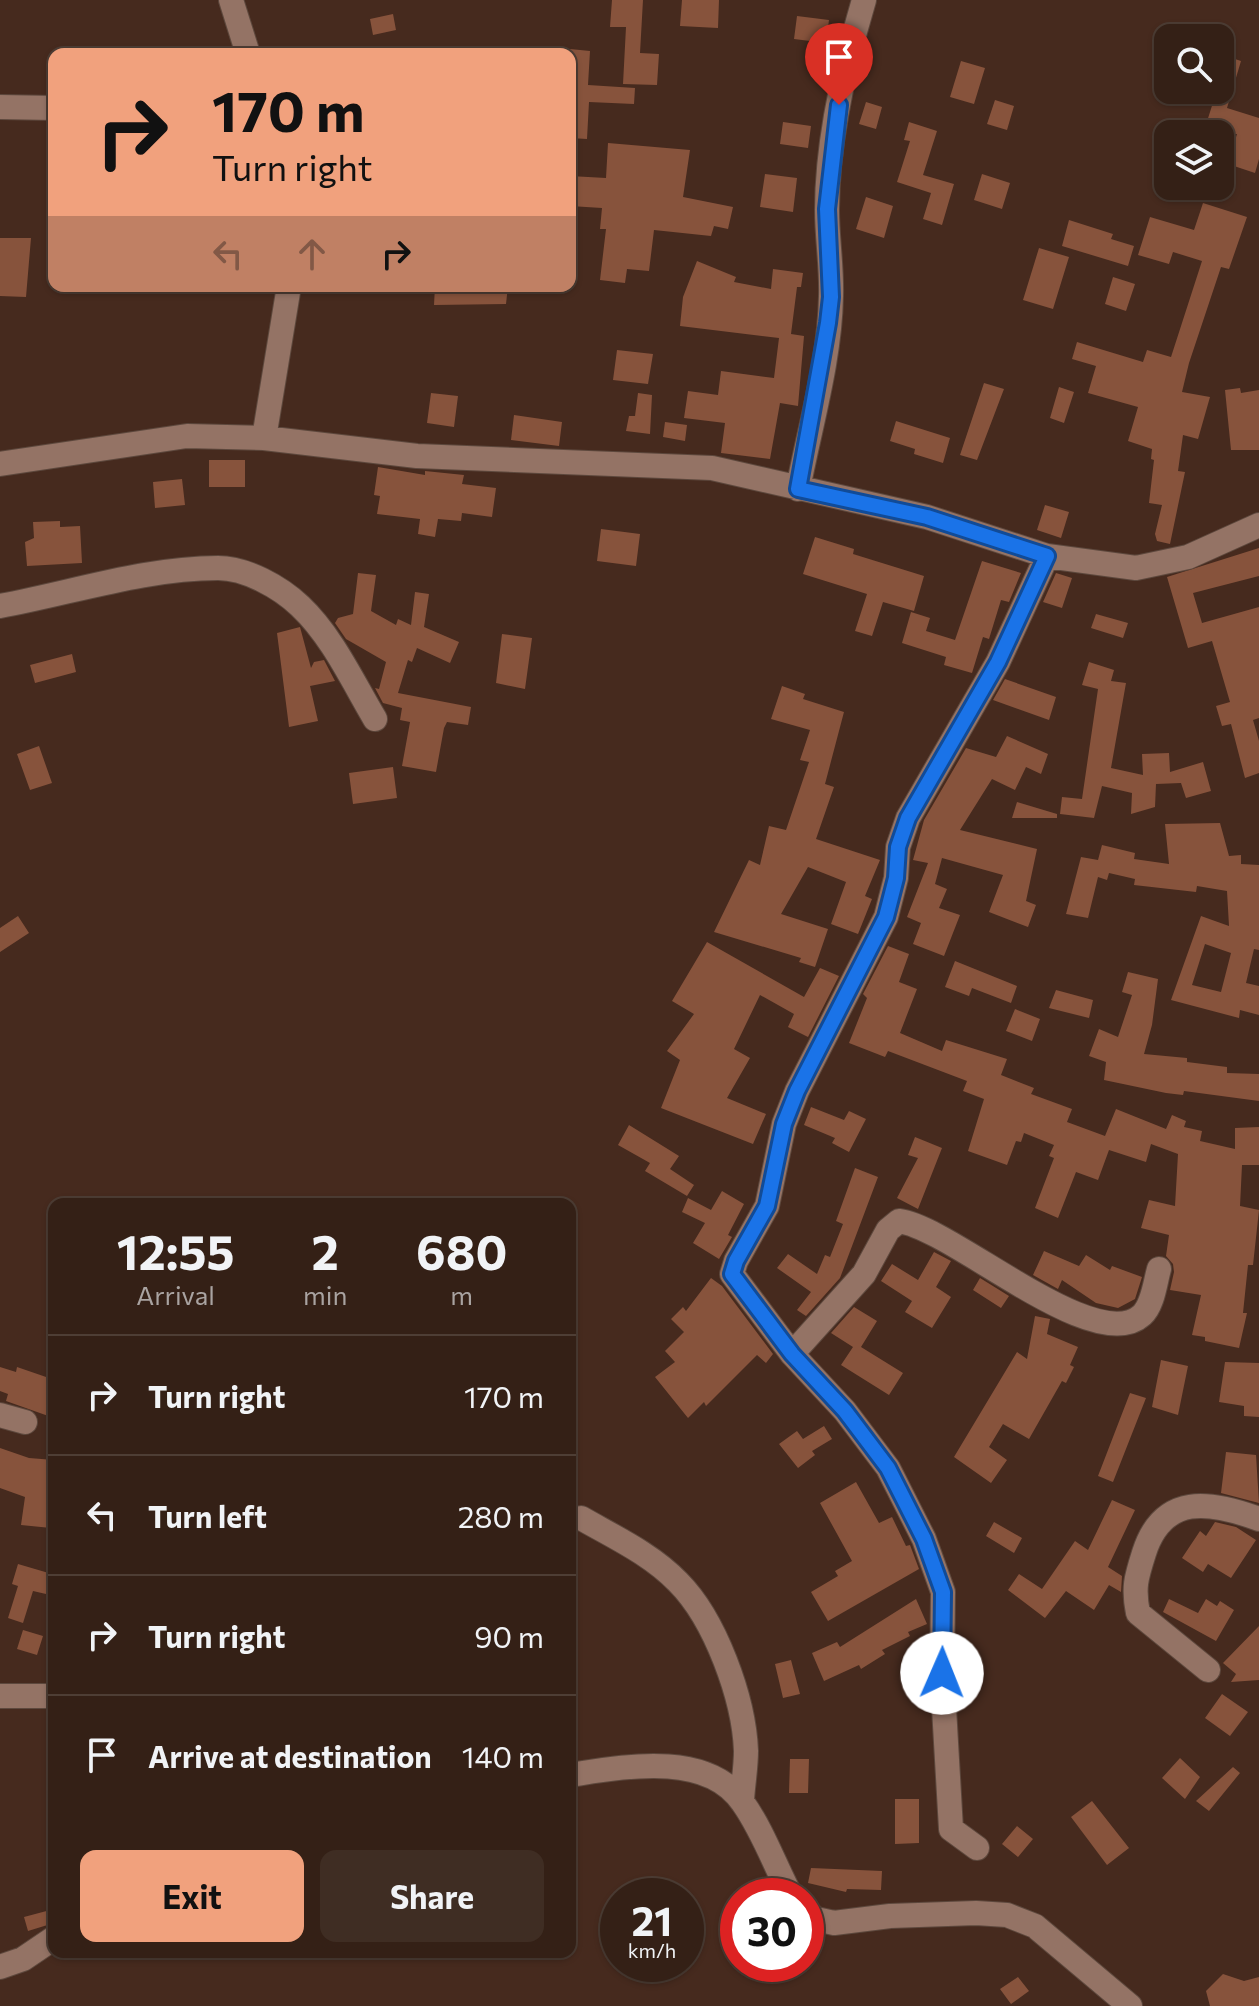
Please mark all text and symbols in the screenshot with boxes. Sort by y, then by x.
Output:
pin [805,23,873,105]
map controls [1154,24,1234,200]
button: search [1154,24,1234,104]
icon: arrive [817,35,861,79]
text: 170 m [212,75,365,144]
icon: right [80,80,184,184]
button: layers [1154,120,1234,200]
text: Turn right [212,144,373,188]
icon: left [206,232,250,276]
icon: ahead [290,232,334,276]
icon: right [374,232,418,276]
text: 12:55 [117,1221,234,1280]
text: 2 [312,1221,339,1280]
text: 680 [416,1221,507,1280]
text: Arrival [136,1279,215,1310]
text: min [303,1279,347,1310]
text: m [450,1279,473,1310]
icon: right [80,1373,124,1417]
text: Turn right [148,1377,285,1414]
text: 170 m [464,1377,544,1414]
icon: left [80,1493,124,1537]
text: Turn left [148,1497,267,1534]
text: 280 m [458,1497,544,1534]
icon: right [80,1613,124,1657]
text: Turn right [148,1617,285,1654]
text: 90 m [474,1617,544,1654]
position arrow [900,1631,984,1715]
icon: arrive [80,1733,124,1777]
text: Arrive at destination [148,1737,432,1774]
text: 140 m [462,1737,544,1774]
button: Exit [80,1850,304,1942]
button: Share [320,1850,544,1942]
speed limit sign: 30 [720,1878,824,1982]
text: 21 [632,1895,672,1944]
text: km/h [628,1938,676,1962]

